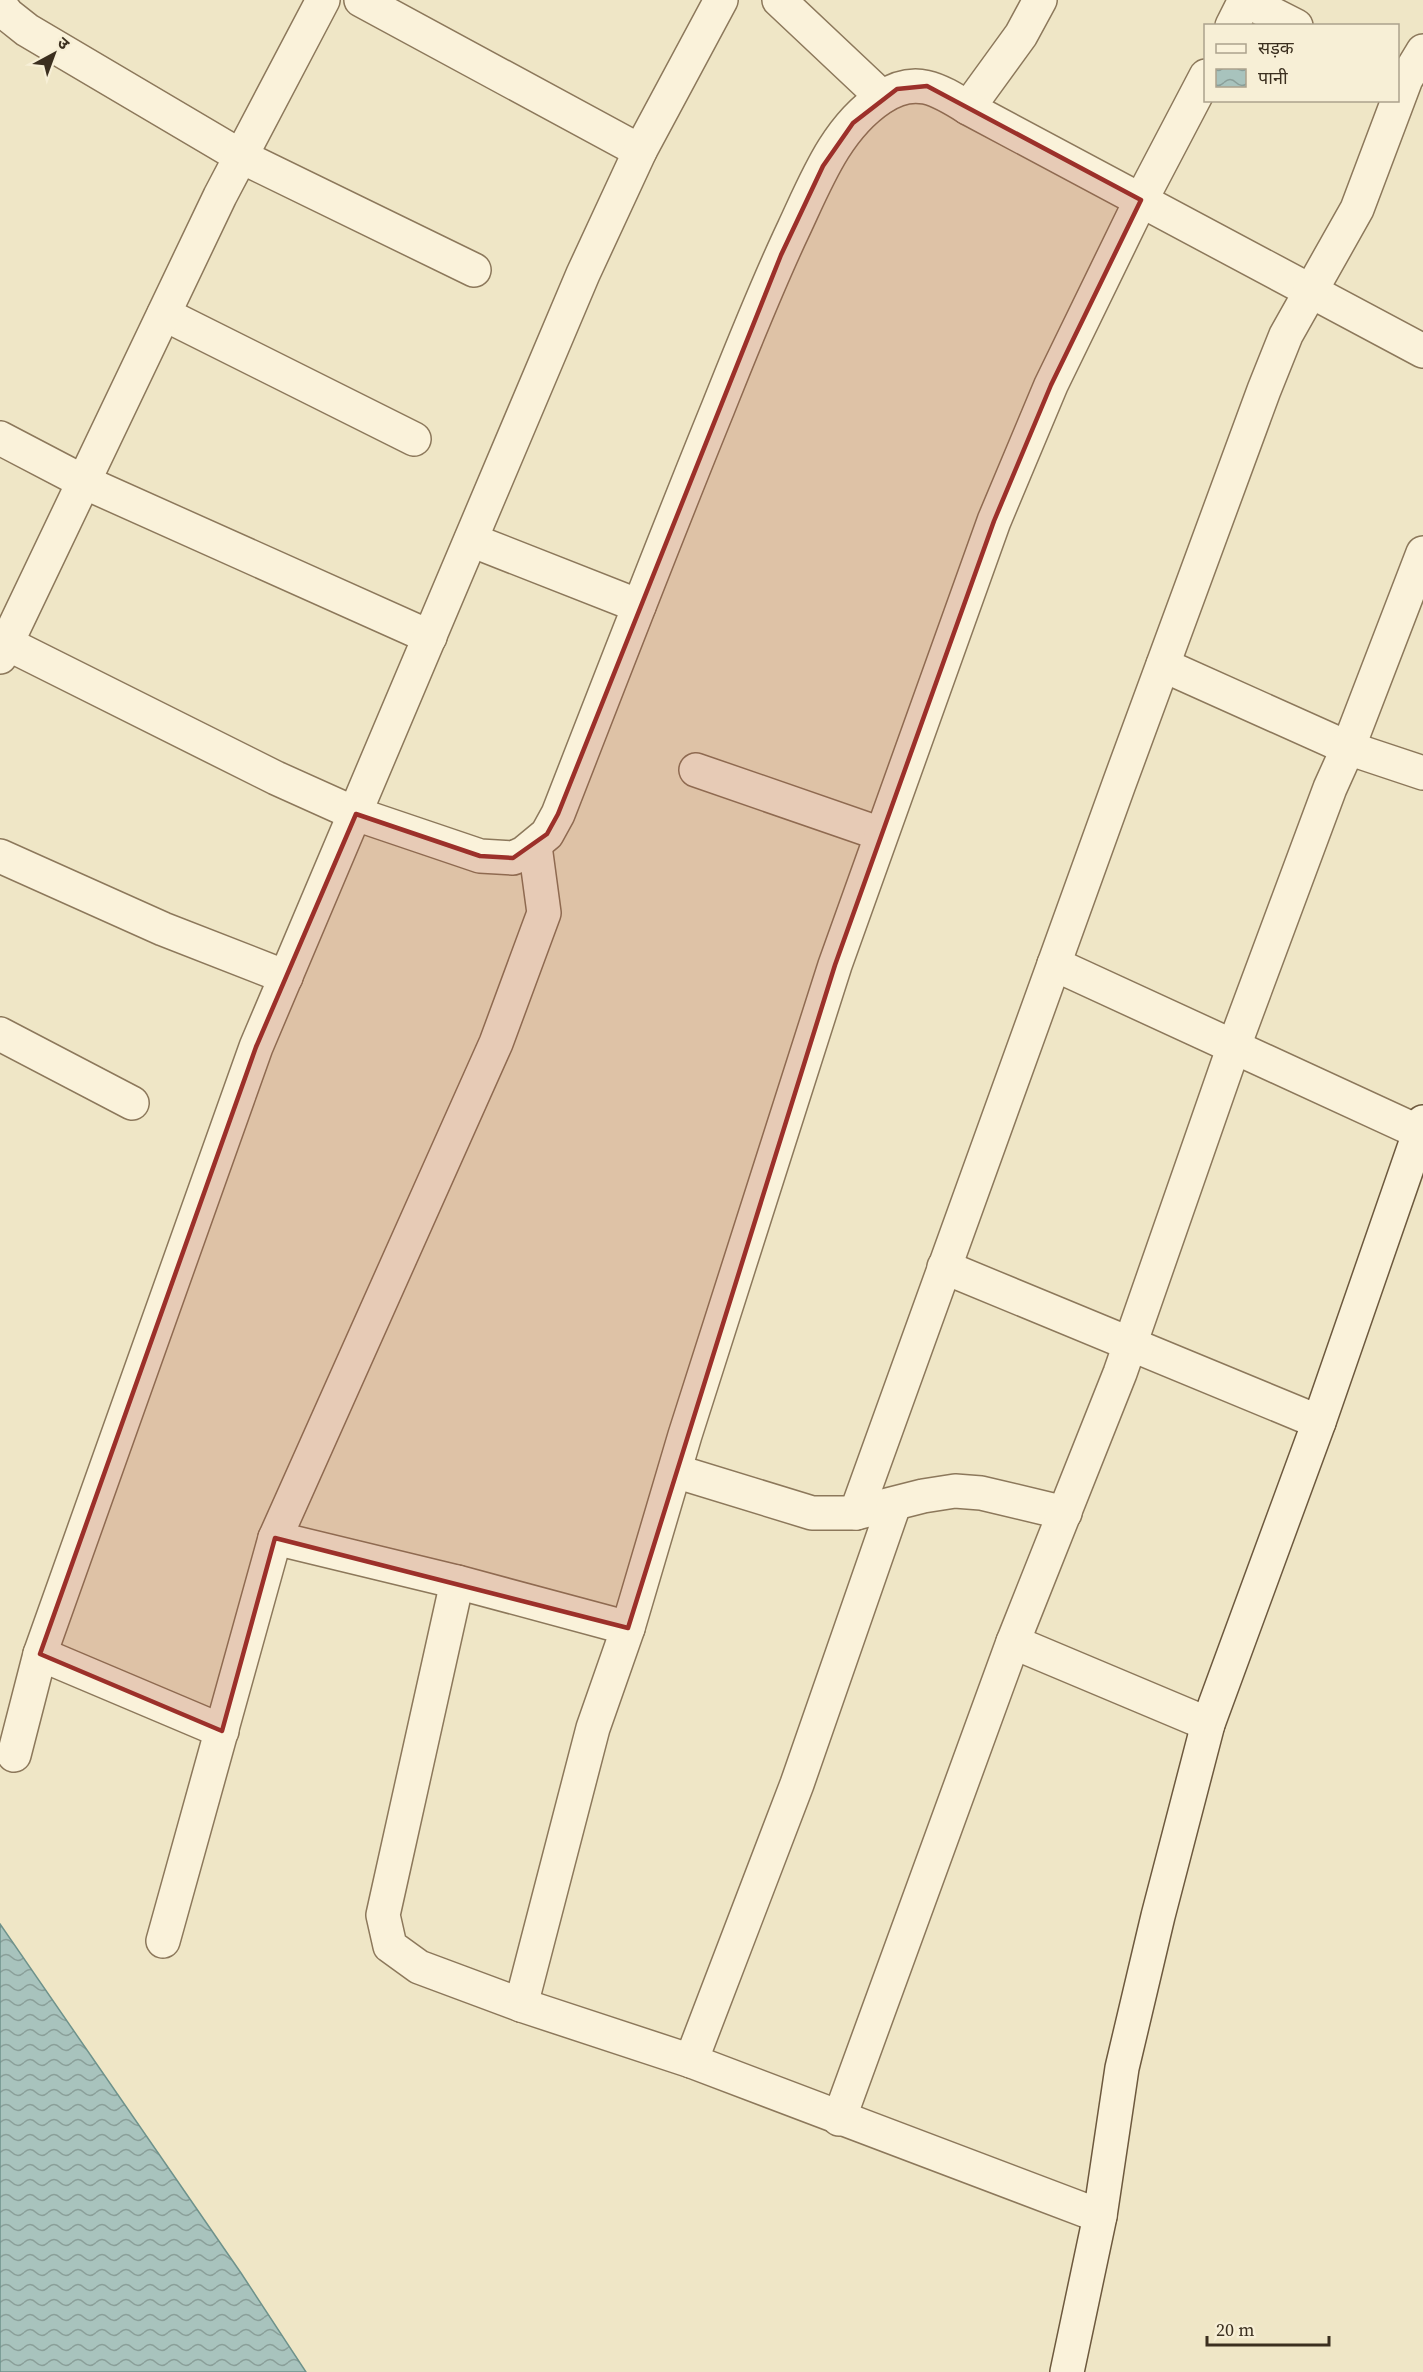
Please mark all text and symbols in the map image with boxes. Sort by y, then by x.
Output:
north arrow [24,24,84,84]
legend [1204,24,1399,102]
text: उ [53,31,75,54]
text: सड़क [1258,35,1295,60]
text: पानी [1258,65,1288,90]
scale bar [1207,2309,1328,2347]
text: 20 m [1216,2317,1254,2342]

